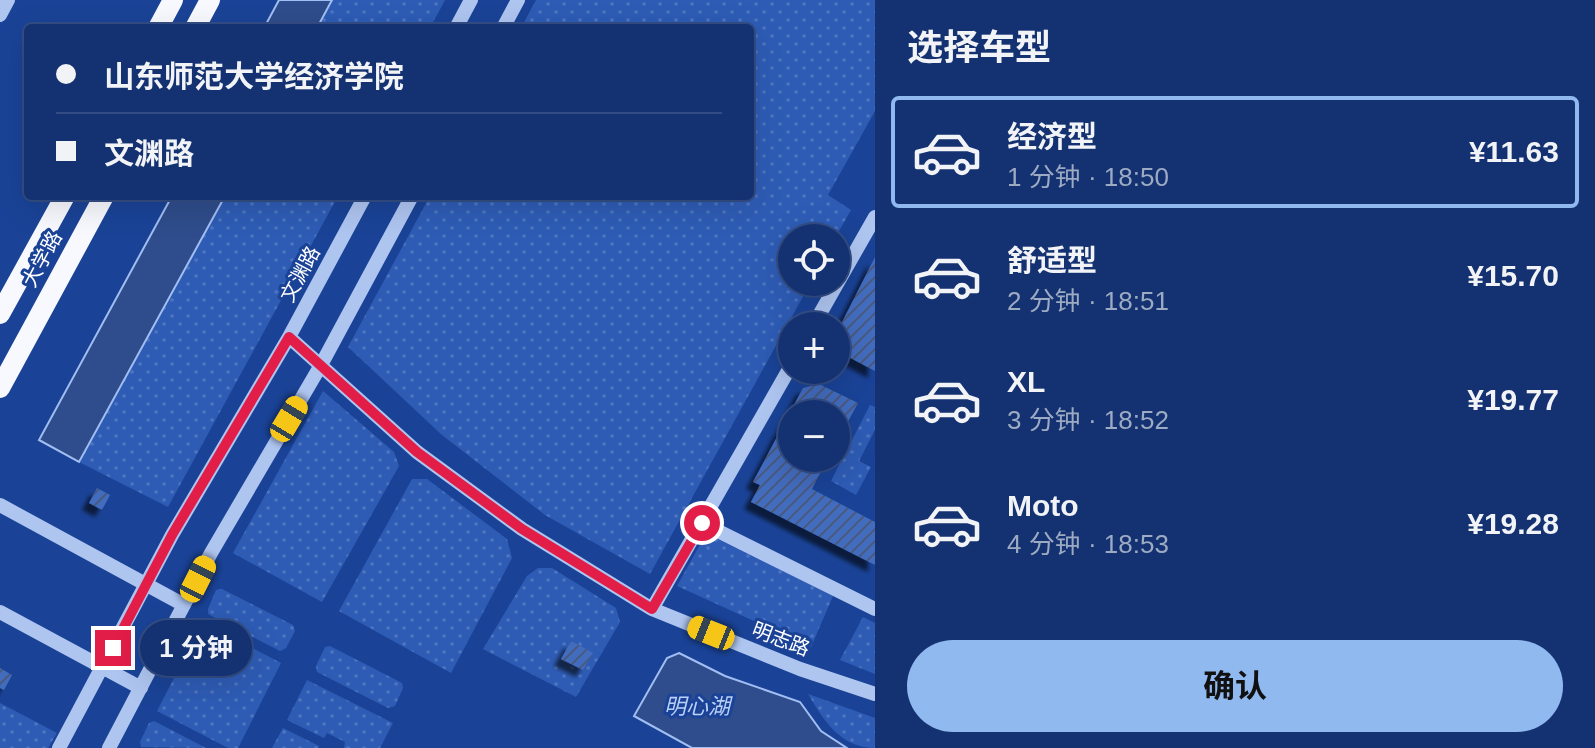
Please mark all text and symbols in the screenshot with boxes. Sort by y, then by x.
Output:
text: 选择车型 [907,27,1051,68]
text: 山东师范大学经济学院 [104,60,404,93]
icon: car [911,116,983,188]
text: 经济型 [1007,120,1097,153]
text: ¥11.63 [1469,135,1559,168]
text: 文渊路 [104,137,194,170]
text: 1 分钟 · 18:50 [1007,162,1169,192]
map controls [778,224,850,472]
button: locate [778,224,850,296]
street label: 大学路 [18,227,66,291]
icon: car [911,240,983,312]
street label: 文渊路 [276,242,324,306]
text: 舒适型 [1007,244,1097,277]
text: ¥15.70 [1467,259,1559,292]
text: 2 分钟 · 18:51 [1007,286,1169,316]
button: + [778,312,850,384]
icon: car [911,364,983,436]
text: XL [1007,365,1045,398]
text: ¥19.77 [1467,383,1559,416]
car [266,392,312,446]
button: − [778,400,850,472]
text: 3 分钟 · 18:52 [1007,405,1169,435]
icon: car [911,488,983,560]
text: Moto [1007,489,1079,522]
route start [684,505,720,541]
text: ¥19.28 [1467,507,1559,540]
text: 4 分钟 · 18:53 [1007,529,1169,559]
car [176,552,220,606]
car [684,613,738,653]
street label: 明志路 [749,618,813,660]
callout: 1 分钟 [141,620,253,676]
route end [95,630,131,666]
text: 1 分钟 [159,633,233,663]
button: 确认 [907,640,1563,732]
water label: 明心湖 [664,694,733,719]

